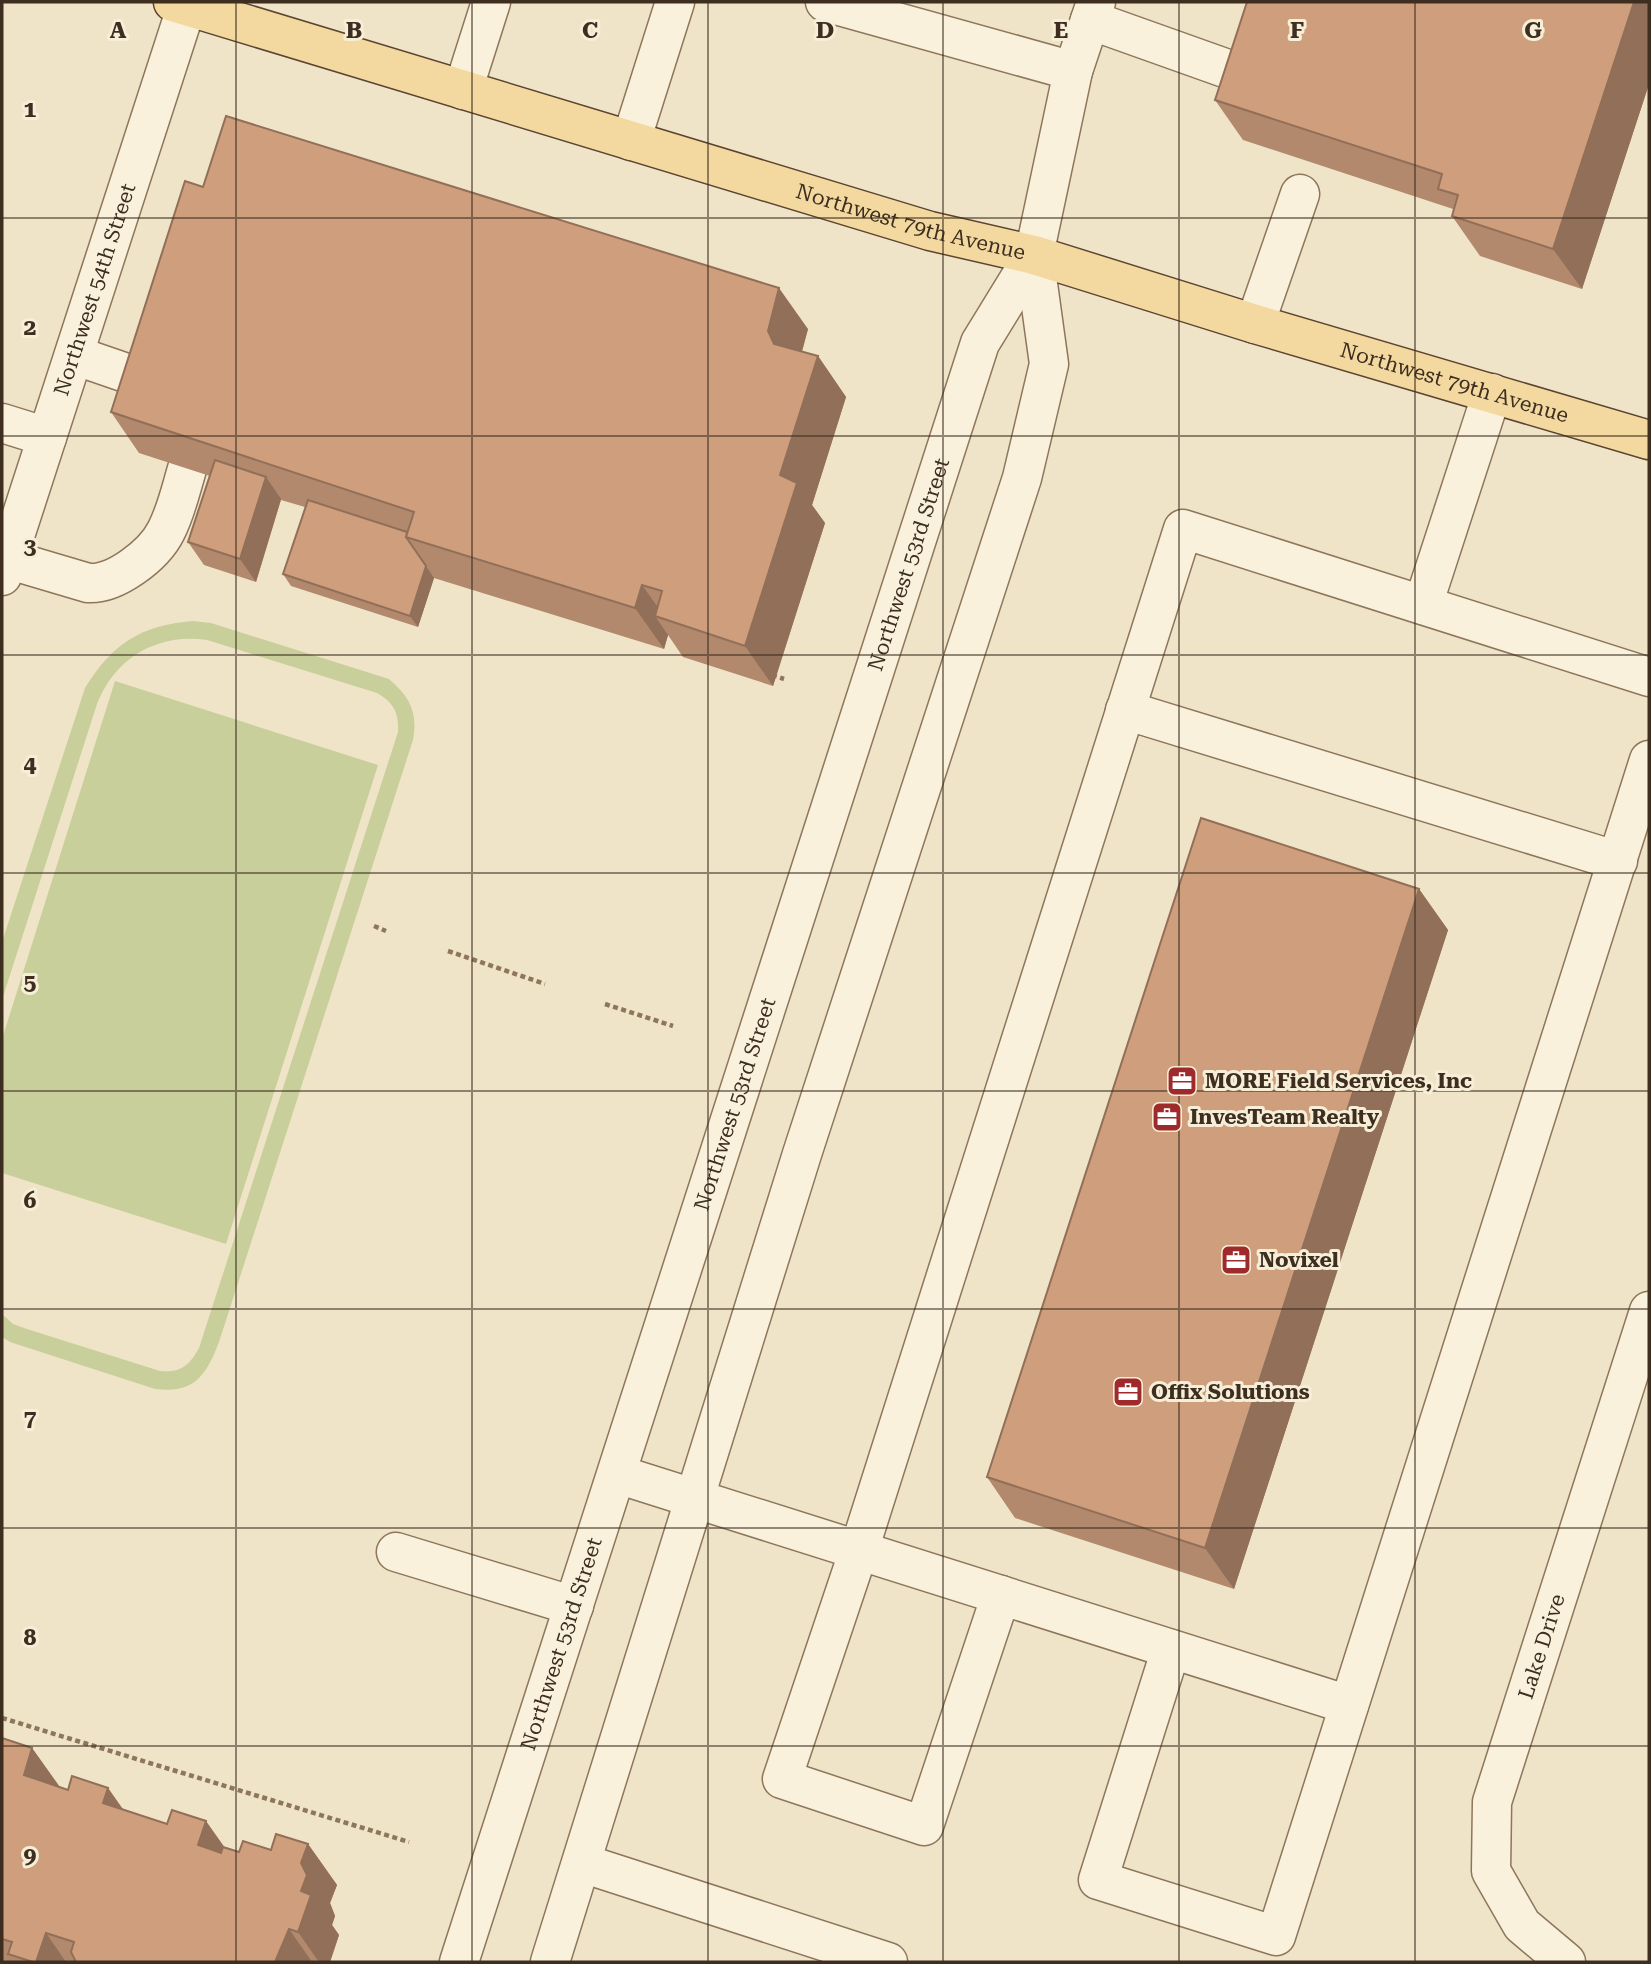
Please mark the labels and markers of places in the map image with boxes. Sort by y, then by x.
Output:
office icon: MORE Field Services, Inc [1165,1064,1199,1098]
place label: MORE Field Services, Inc [1205,1069,1472,1093]
office icon: InvesTeam Realty [1150,1100,1184,1134]
place label: InvesTeam Realty [1190,1105,1380,1129]
office icon: Novixel [1219,1243,1253,1277]
place label: Novixel [1259,1248,1339,1272]
office icon: Offix Solutions [1111,1375,1145,1409]
place label: Offix Solutions [1151,1380,1310,1404]

